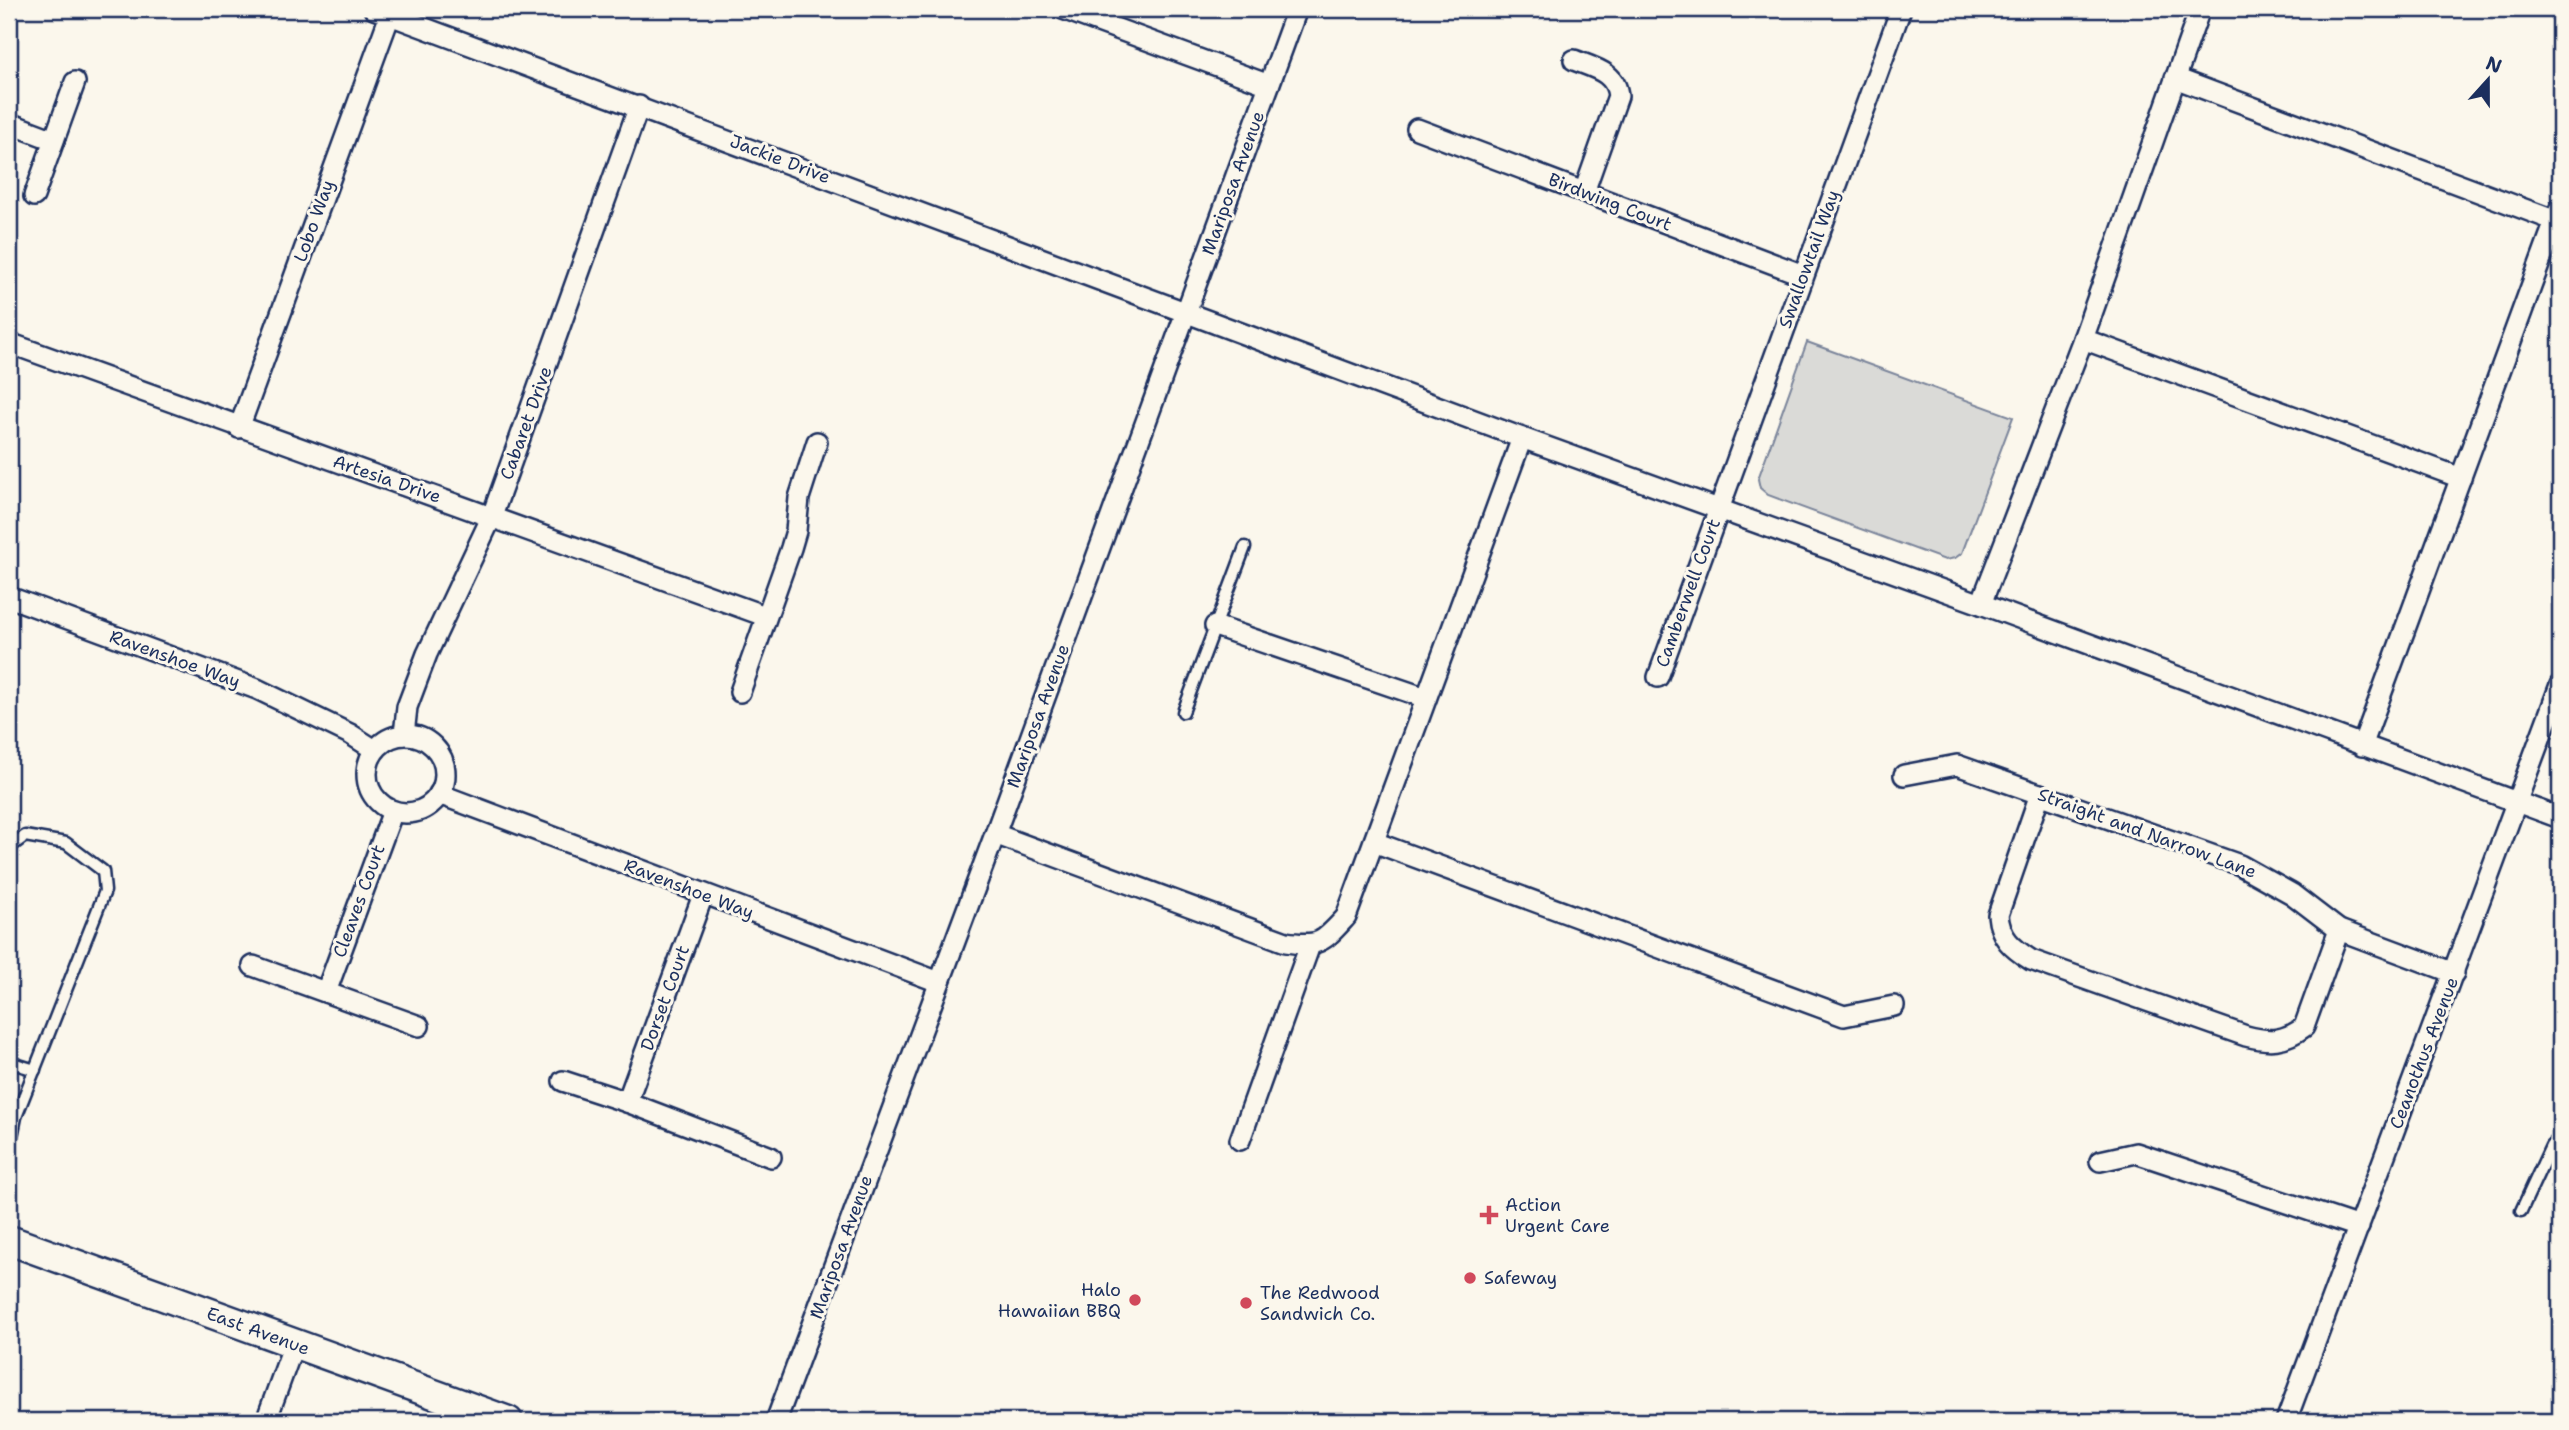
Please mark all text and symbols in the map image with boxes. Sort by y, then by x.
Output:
north arrow [2454,46,2524,116]
text: N [2482,50,2505,79]
street label: Mariposa Avenue [1196,108,1270,258]
street label: Jackie Drive [726,129,834,189]
street label: Birdwing Court [1545,167,1675,237]
street label: Lobo Way [288,177,340,265]
street label: Swallowtail Way [1773,187,1845,331]
street label: Cabaret Drive [494,363,558,483]
street label: Artesia Drive [330,449,444,509]
street label: Camberwell Court [1650,515,1726,671]
street label: Ravenshoe Way [106,624,244,694]
street label: Mariposa Avenue [1001,641,1075,791]
street label: Straight and Narrow Lane [2034,782,2260,884]
street label: Cleaves Court [327,841,391,961]
street label: Ravenshoe Way [621,853,757,925]
street label: Dorset Court [635,942,695,1054]
street label: Ceanothus Avenue [2384,974,2464,1132]
street label: Mariposa Avenue [804,1172,878,1322]
place label: Action Urgent Care [1505,1193,1610,1238]
marker: Action Urgent Care [1479,1205,1499,1225]
place label: Safeway [1484,1266,1557,1290]
marker: Safeway [1462,1270,1478,1286]
place label: Halo Hawaiian BBQ [998,1278,1121,1323]
place label: The Redwood Sandwich Co. [1260,1281,1380,1326]
marker: Halo Hawaiian BBQ [1127,1292,1143,1308]
marker: The Redwood Sandwich Co. [1238,1295,1254,1311]
street label: East Avenue [203,1301,313,1361]

